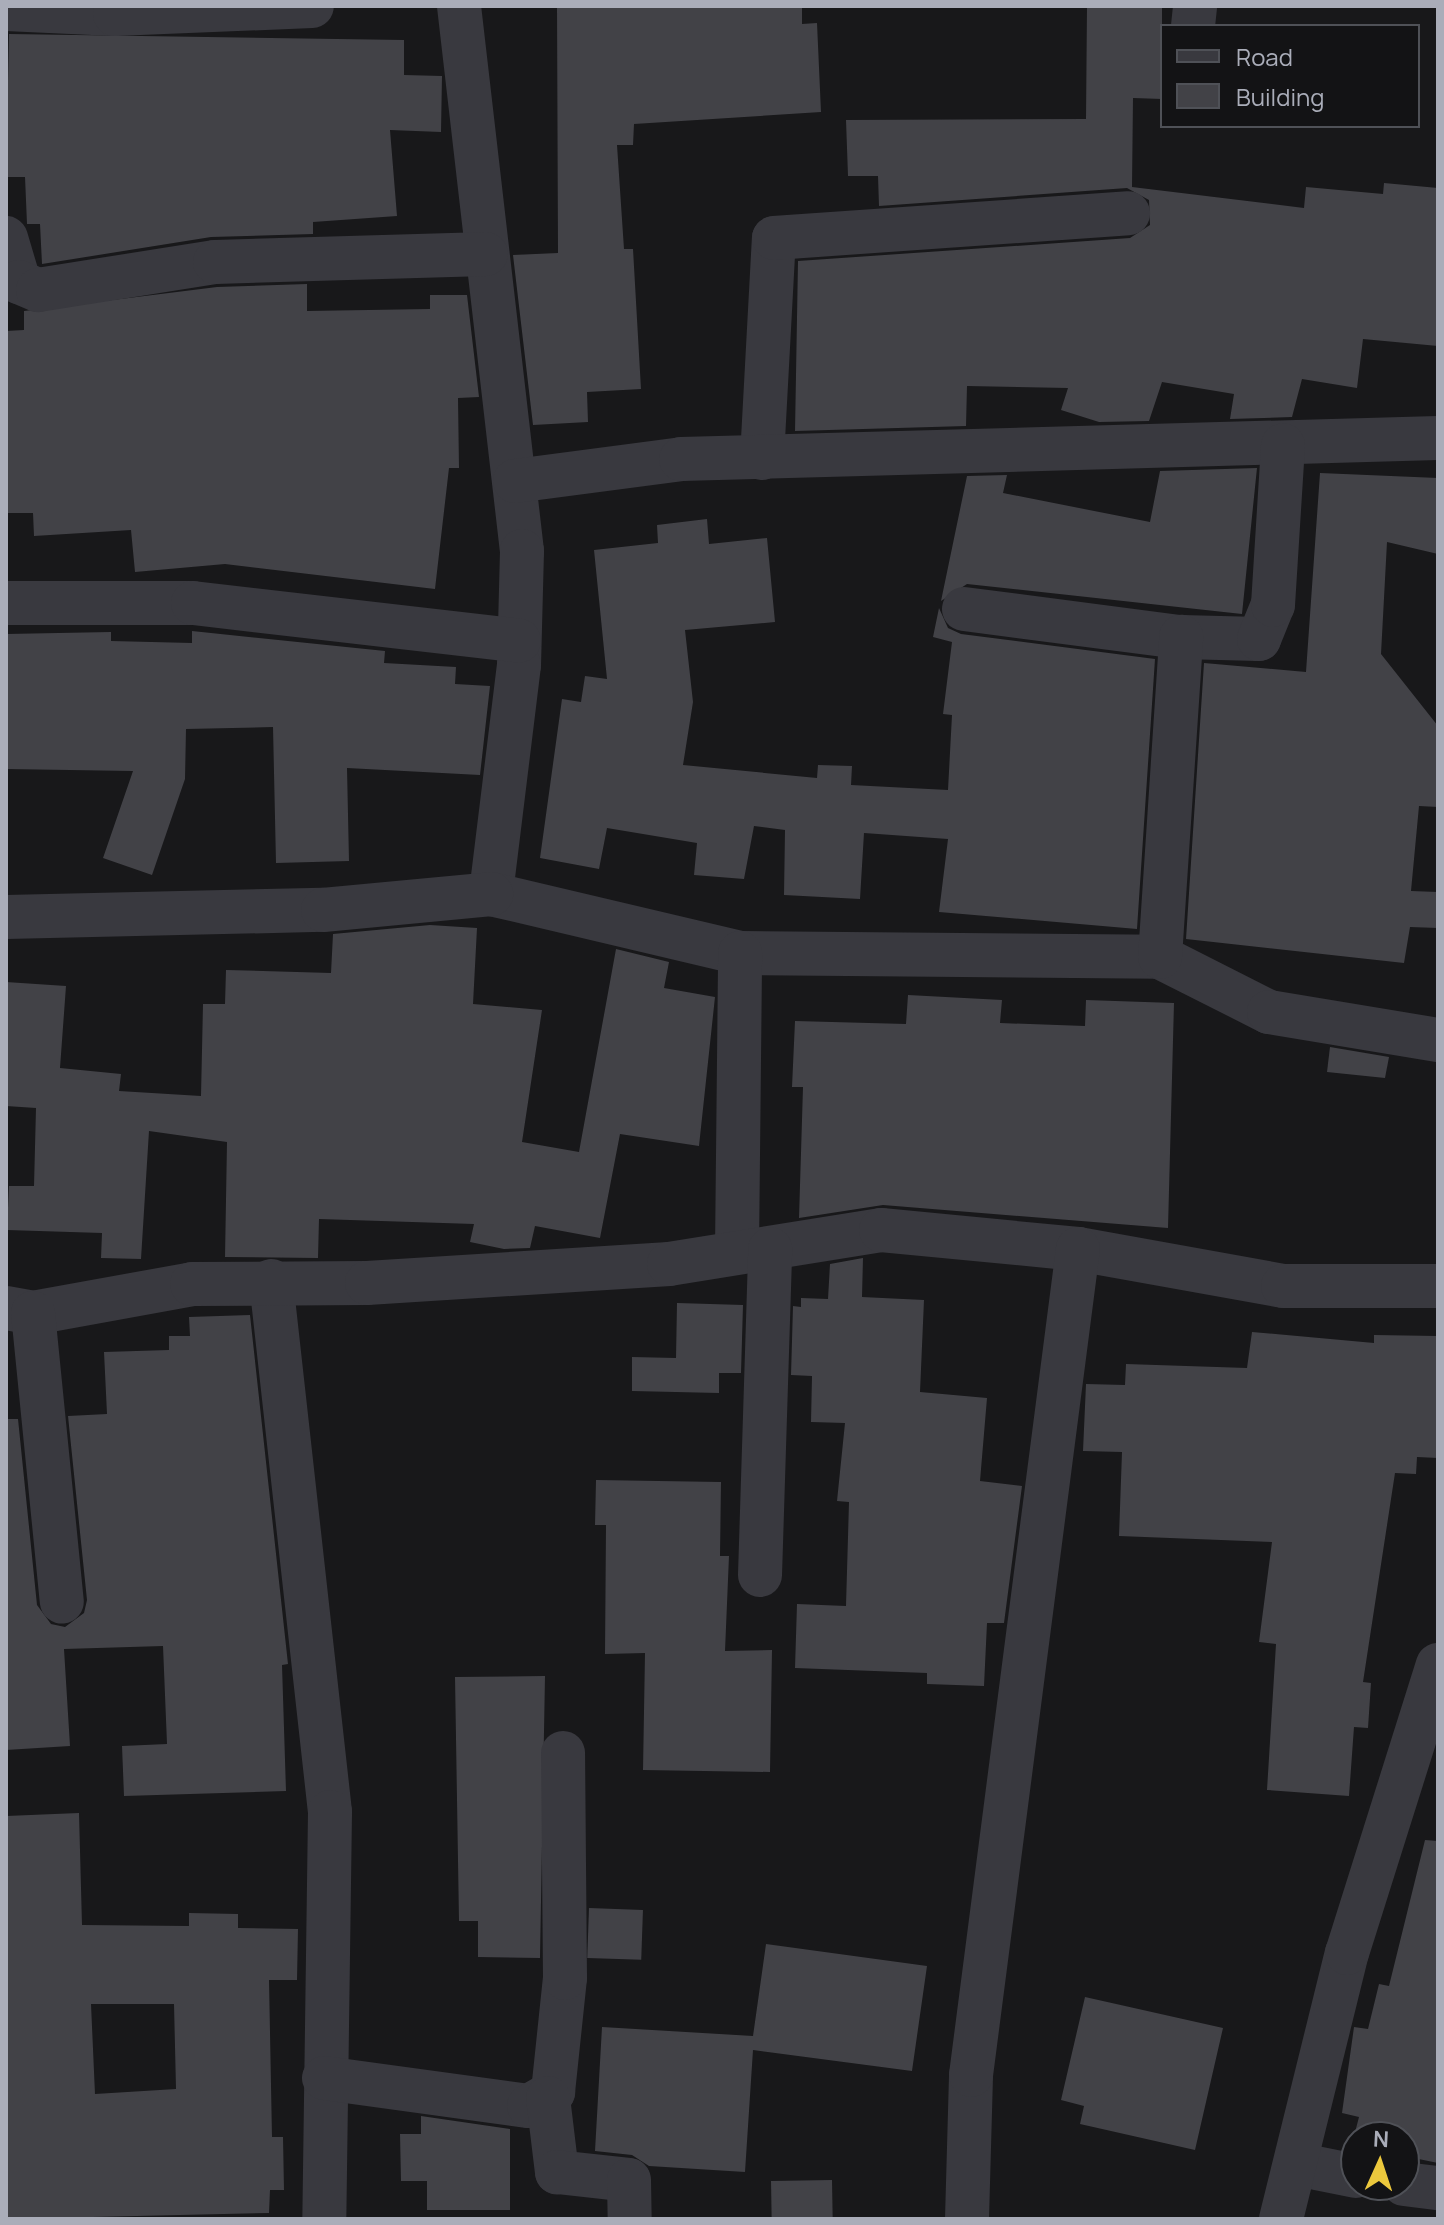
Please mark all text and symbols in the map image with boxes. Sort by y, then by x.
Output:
legend [1160,24,1420,128]
text: Road [1236,40,1293,73]
text: Building [1236,80,1324,113]
north arrow [1340,2121,1420,2201]
text: N [1372,2124,1390,2154]

